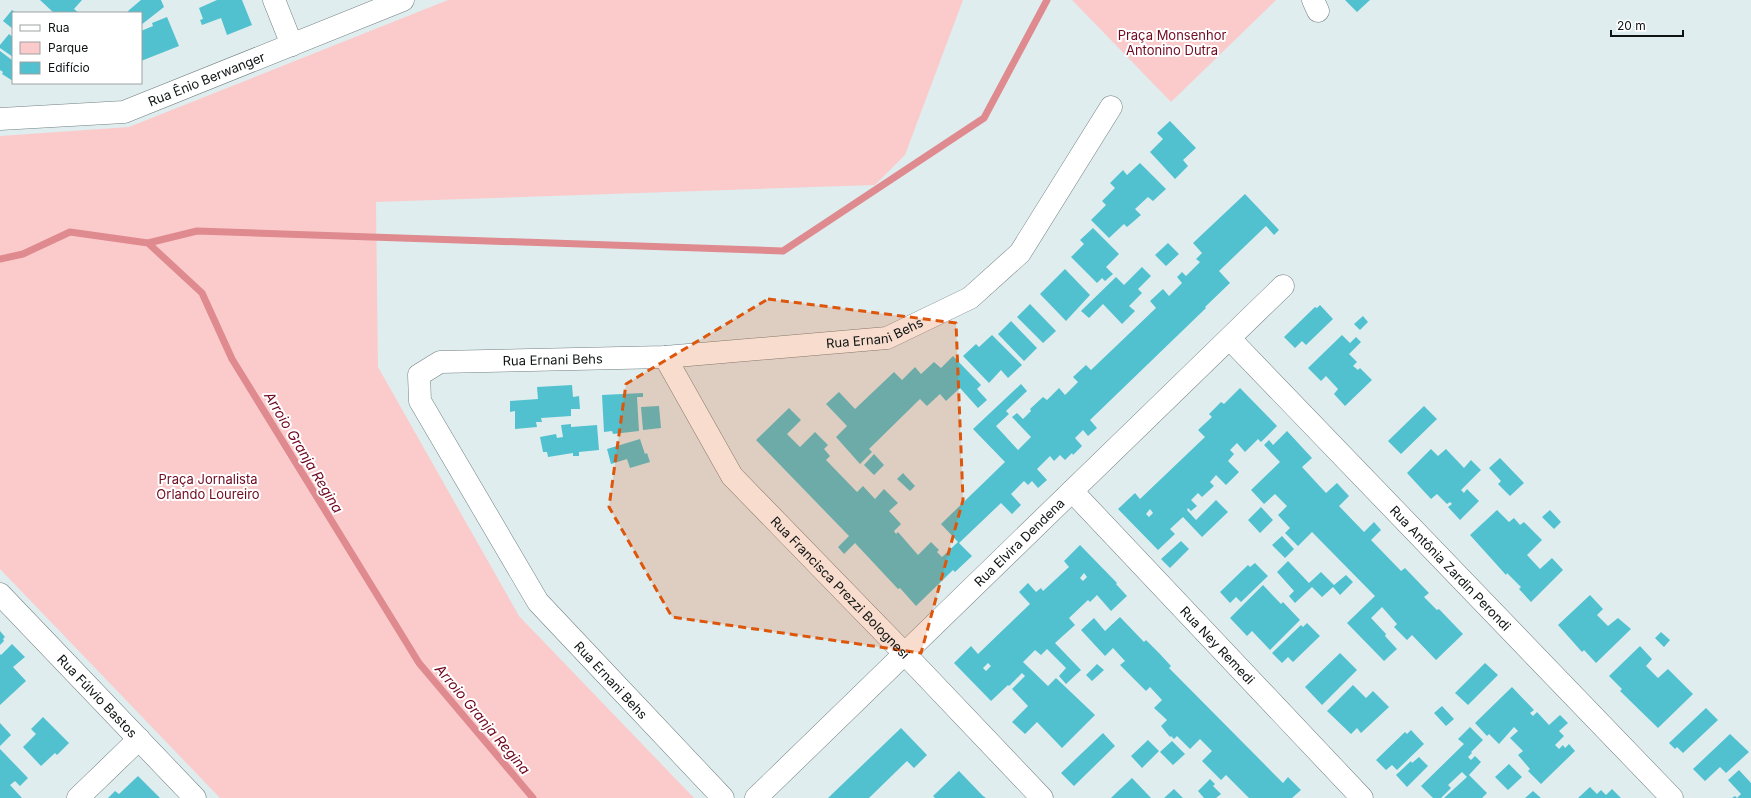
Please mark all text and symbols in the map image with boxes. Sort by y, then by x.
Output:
legend [12,12,142,84]
scale bar [1611,12,1683,38]
text: 20 m [1617,18,1646,33]
text: Rua [48,20,70,35]
park label: Praça Monsenhor Antonino Dutra [1118,27,1226,58]
text: Parque [48,40,88,55]
street label: Rua Ênio Berwanger [146,48,267,110]
text: Edifício [48,60,90,75]
street label: Rua Ernani Behs [825,314,926,351]
street label: Rua Ernani Behs [502,350,603,369]
water label: Arroio Granja Regina [261,387,347,516]
park label: Praça Jornalista Orlando Loureiro [156,471,260,502]
street label: Rua Elvira Dendena [971,495,1068,590]
street label: Rua Antônia Zardin Perondi [1387,502,1514,634]
street label: Rua Francisca Prezzi Bolognesi [768,513,913,662]
street label: Rua Ney Remedi [1177,603,1258,687]
street label: Rua Ernani Behs [571,638,651,722]
street label: Rua Fúlvio Bastos [54,651,141,741]
water label: Arroio Granja Regina [431,660,534,778]

